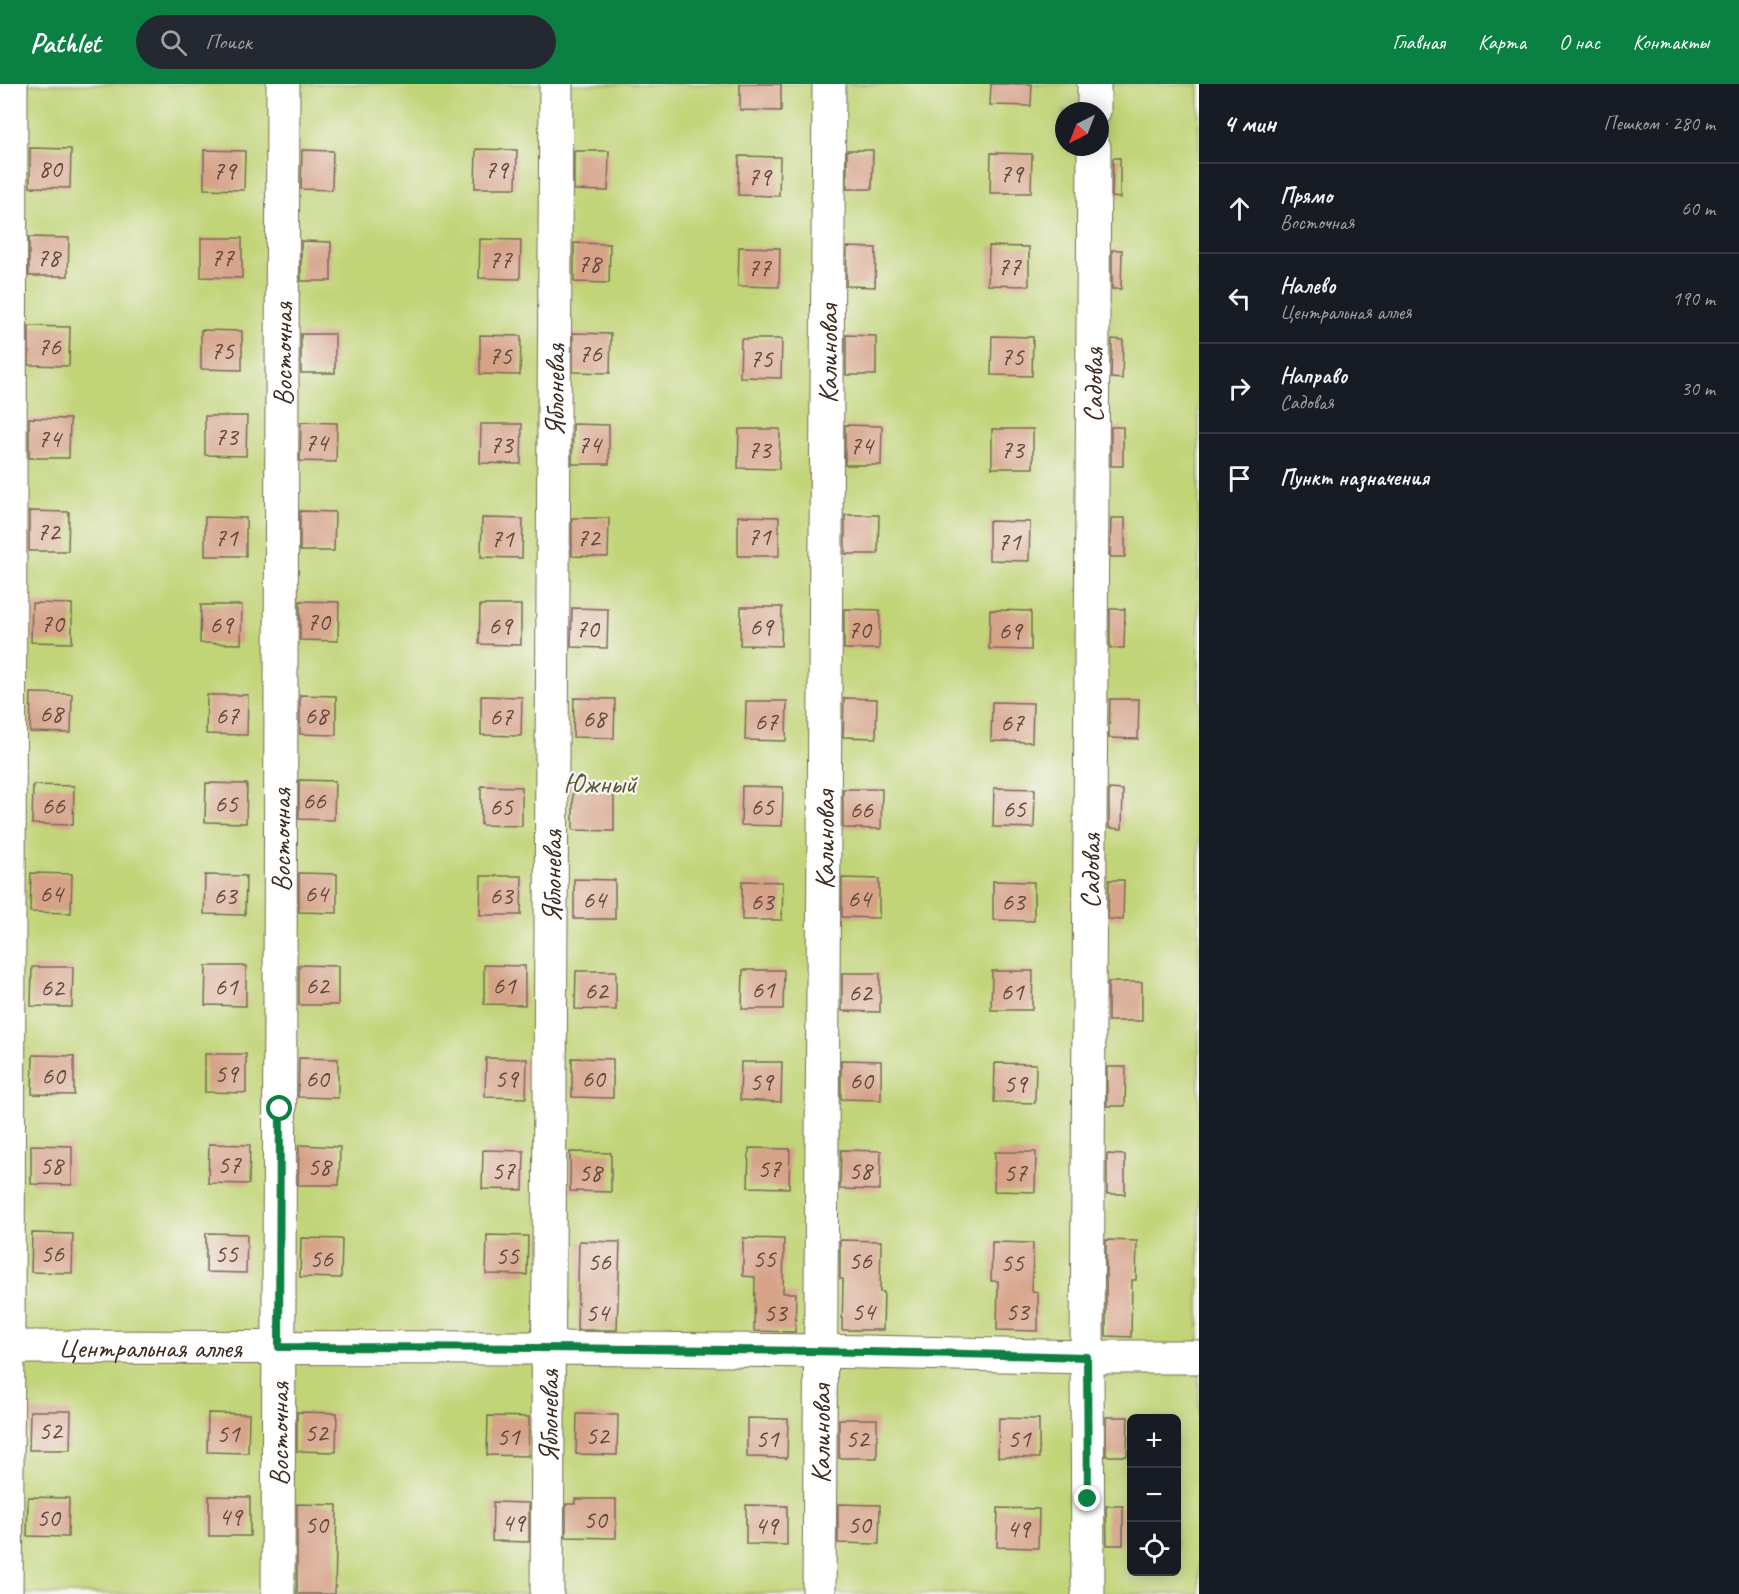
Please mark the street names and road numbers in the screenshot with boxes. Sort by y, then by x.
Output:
street label: Восточная [264,301,300,406]
street label: Калиновая [809,302,845,404]
street label: Яблоневая [536,343,572,436]
street label: Садовая [1075,346,1110,423]
street label: Восточная [263,787,298,892]
street label: Калиновая [806,788,842,890]
street label: Яблоневая [534,829,569,922]
street label: Садовая [1072,832,1108,909]
street label: Центральная аллея [58,1330,243,1365]
street label: Яблоневая [530,1369,566,1462]
street label: Восточная [261,1381,296,1486]
street label: Калиновая [802,1382,838,1484]

